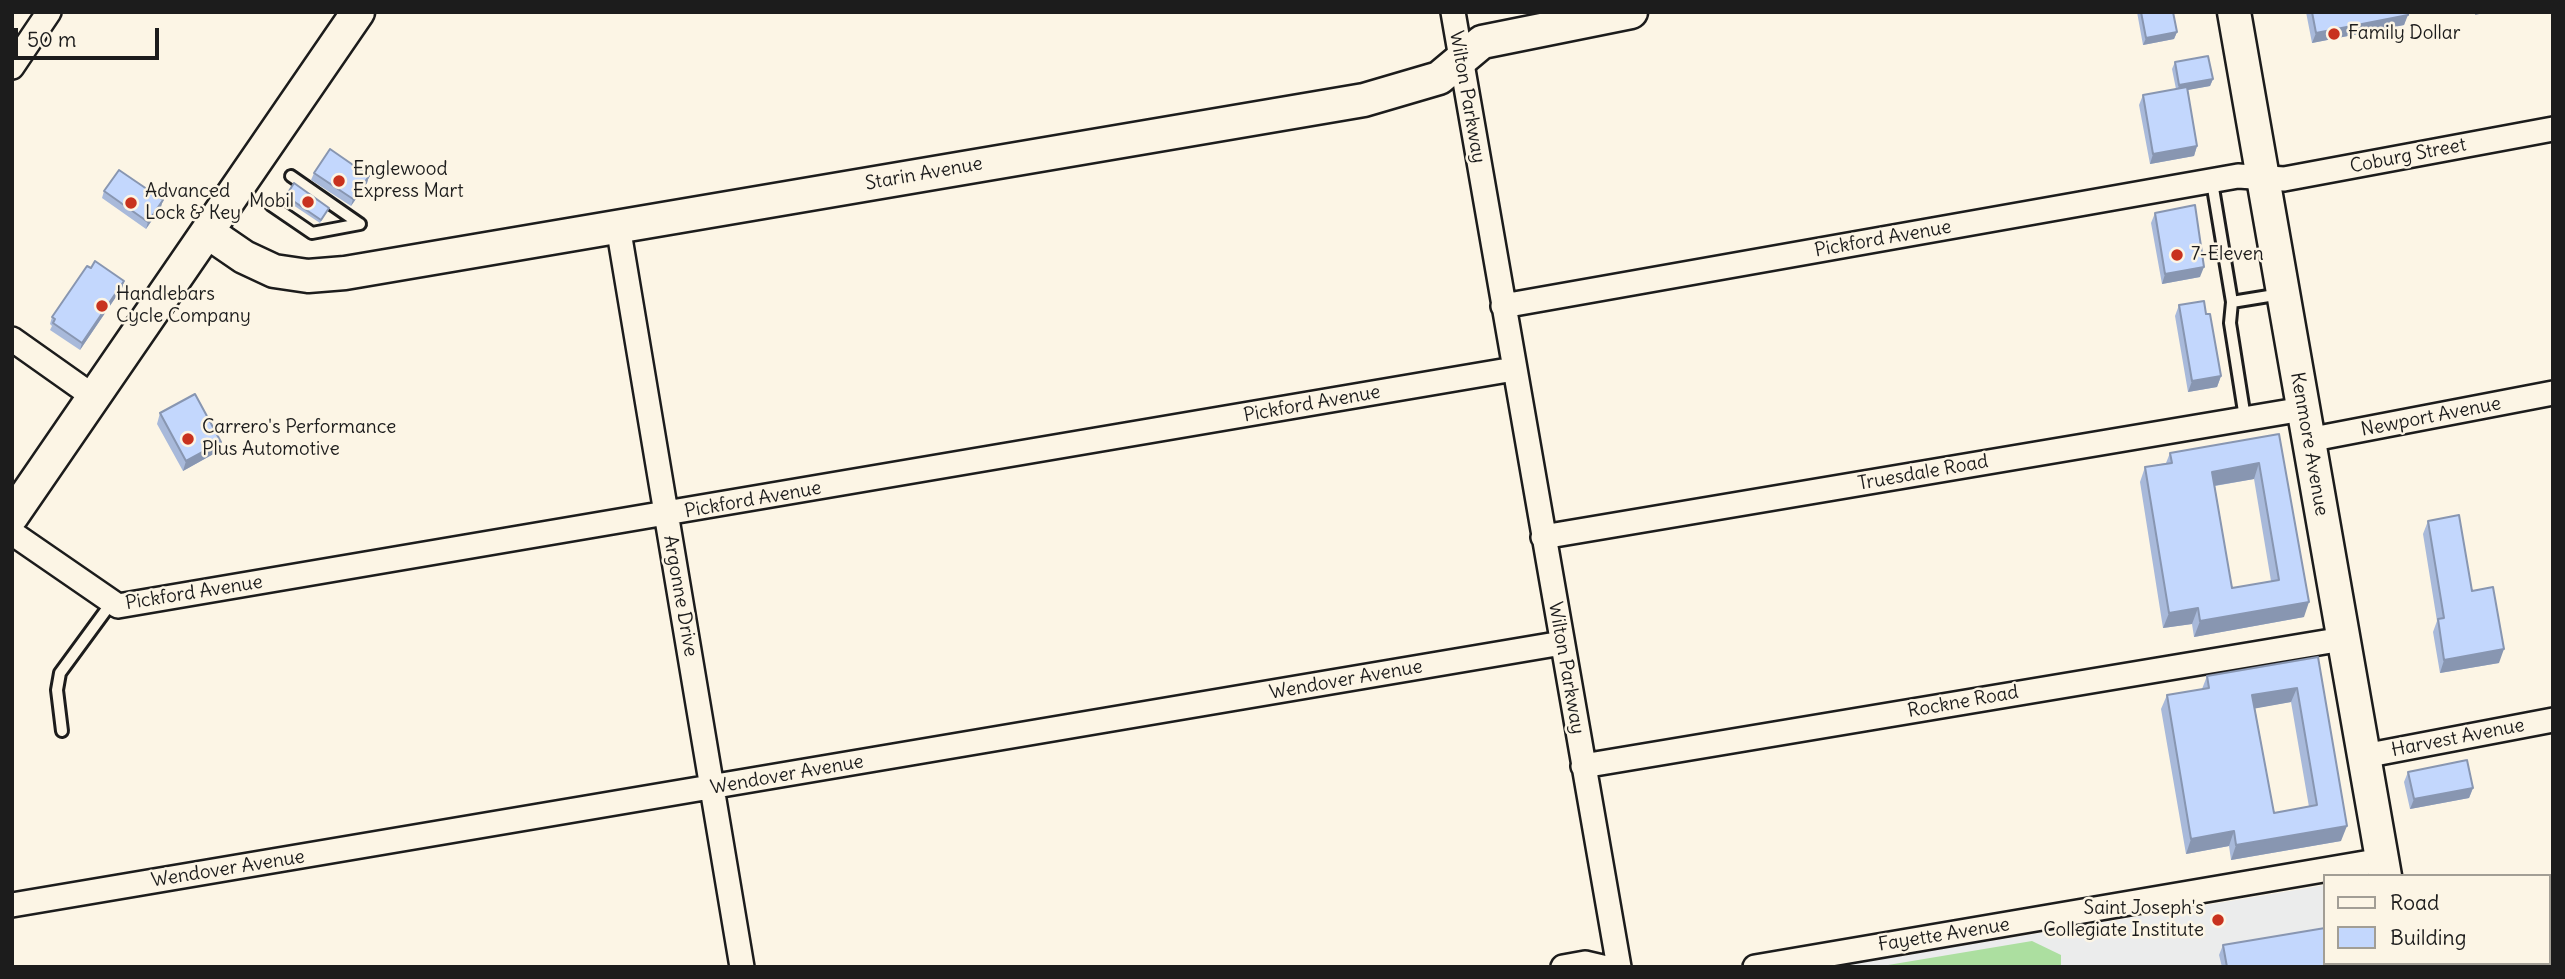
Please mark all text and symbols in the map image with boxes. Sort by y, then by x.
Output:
scale bar [18,14,163,58]
place label: Family Dollar [2348,23,2460,45]
text: 50 m [27,26,76,53]
marker: Family Dollar [2326,26,2342,42]
street label: Wilton Parkway [1444,29,1490,165]
street label: Coburg Street [2348,134,2468,178]
street label: Starin Avenue [864,152,984,196]
place label: Englewood Express Mart [353,159,464,203]
marker: Englewood Express Mart [331,173,347,189]
place label: Advanced Lock & Key [145,181,241,225]
place label: Mobil [249,191,294,213]
marker: Mobil [300,194,316,210]
marker: Advanced Lock & Key [123,195,139,211]
street label: Pickford Avenue [1813,216,1953,262]
place label: 7-Eleven [2191,244,2264,266]
marker: 7-Eleven [2169,247,2185,263]
place label: Handlebars Cycle Company [116,284,251,328]
marker: Handlebars Cycle Company [94,298,110,314]
street label: Kenmore Avenue [2285,370,2333,518]
street label: Pickford Avenue [1242,381,1382,427]
street label: Newport Avenue [2359,392,2503,442]
place label: Carrero's Performance Plus Automotive [202,417,396,461]
marker: Carrero's Performance Plus Automotive [180,431,196,447]
street label: Truesdale Road [1856,450,1990,496]
street label: Pickford Avenue [683,477,823,523]
street label: Argonne Drive [658,534,702,658]
street label: Pickford Avenue [124,571,264,615]
street label: Wilton Parkway [1543,600,1589,736]
street label: Wendover Avenue [1268,655,1424,705]
street label: Rockne Road [1906,681,2020,723]
street label: Harvest Avenue [2390,714,2526,762]
street label: Wendover Avenue [709,750,865,800]
street label: Wendover Avenue [150,846,306,892]
legend [2324,874,2551,965]
text: Road [2390,889,2439,916]
place label: Saint Joseph's Collegiate Institute [2043,898,2204,942]
marker: Saint Joseph's Collegiate Institute [2210,912,2226,928]
street label: Fayette Avenue [1877,913,2011,957]
text: Building [2390,924,2466,951]

